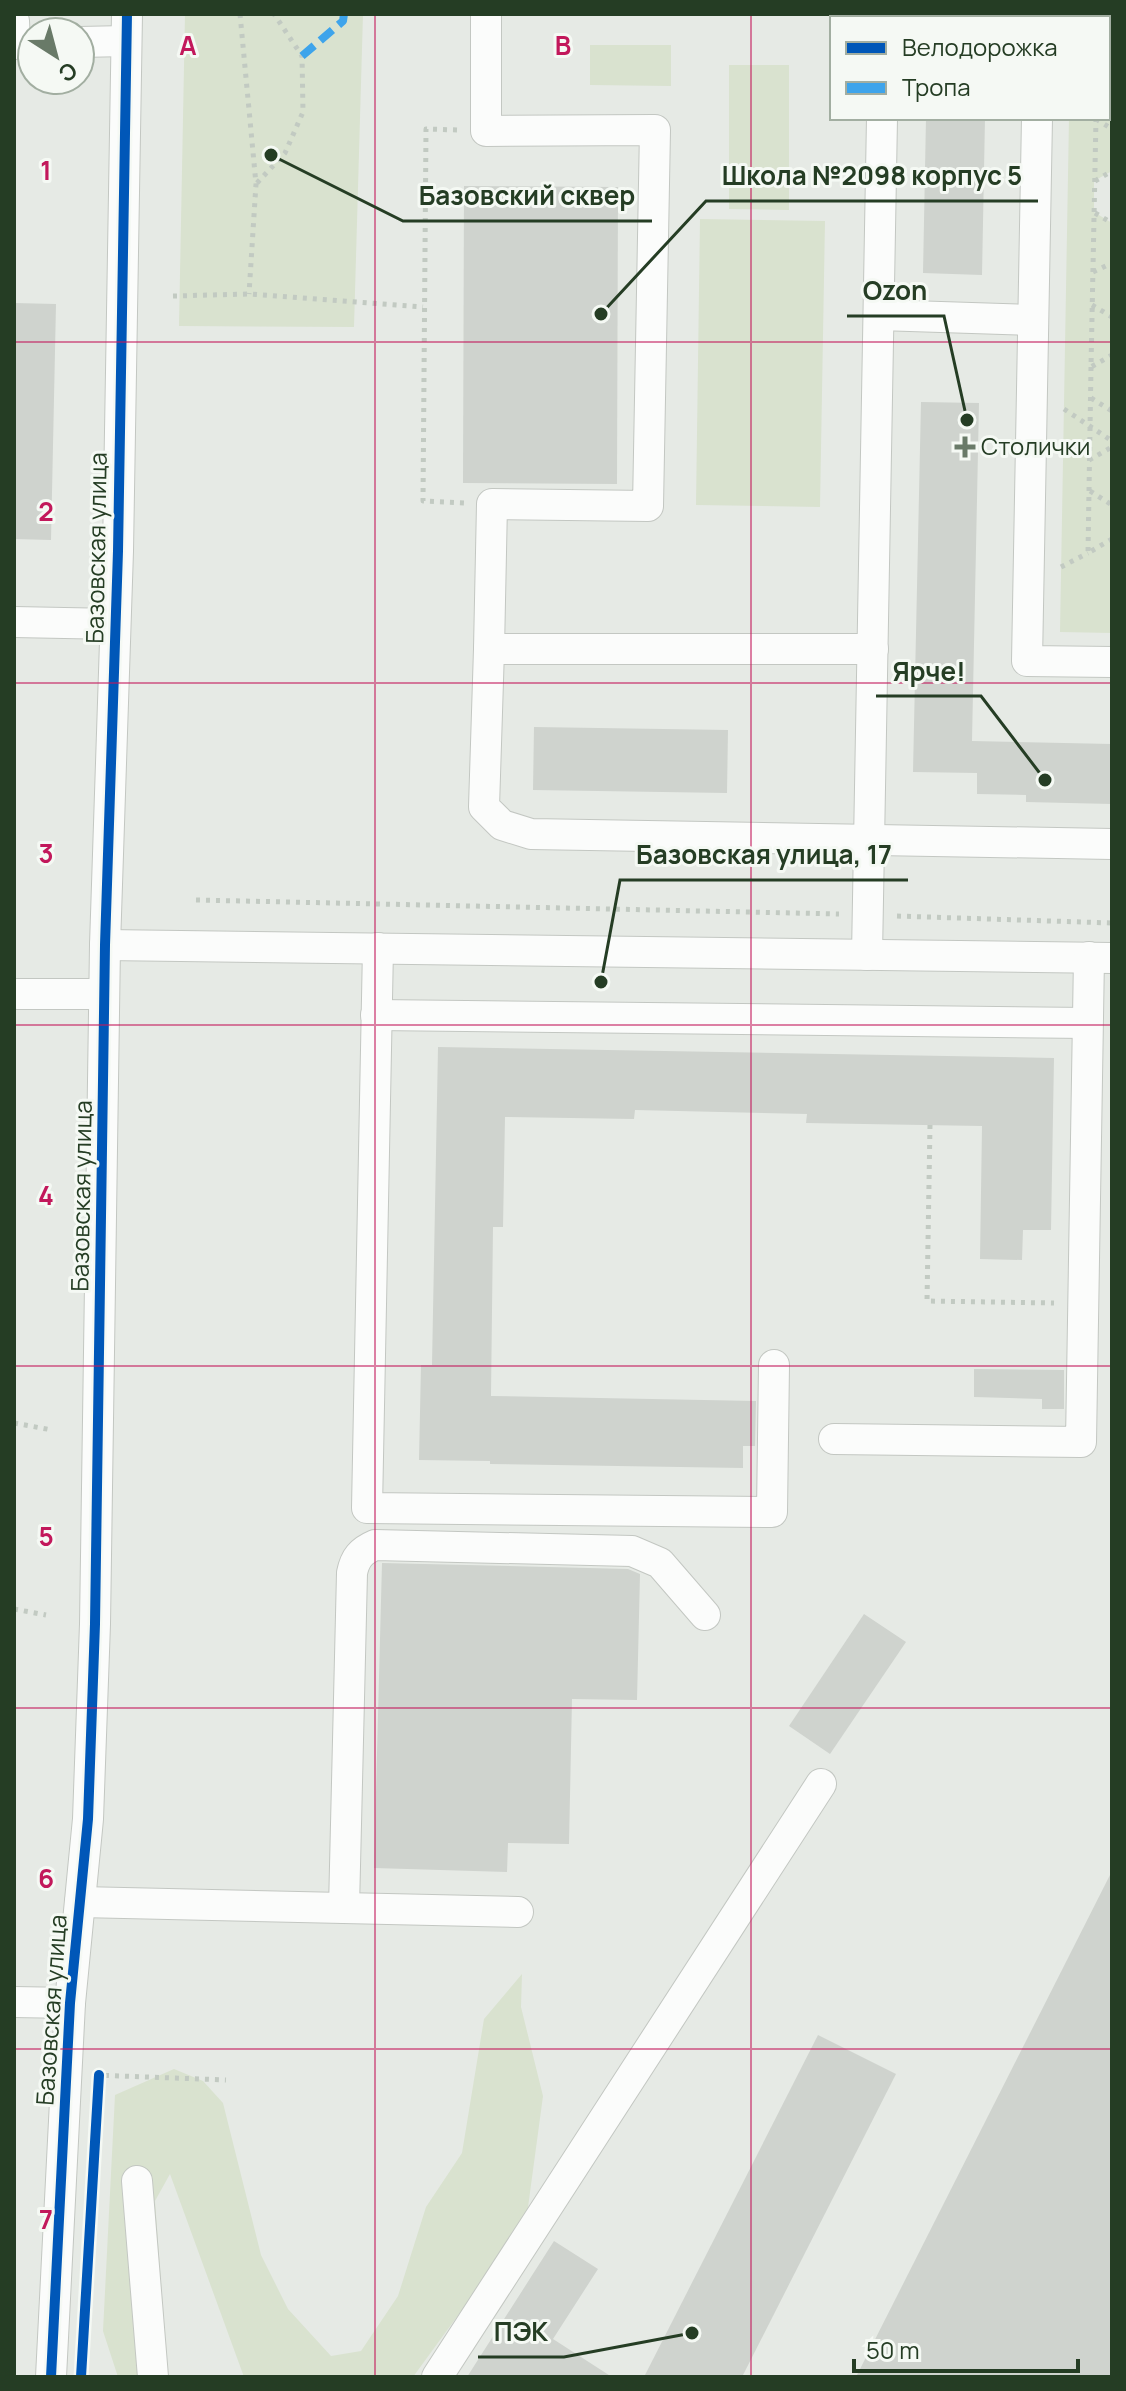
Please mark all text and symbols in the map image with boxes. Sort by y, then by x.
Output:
north arrow [16,16,96,96]
legend [830,16,1110,120]
text: A [179,27,197,63]
text: B [555,27,571,63]
text: Велодорожка [902,30,1057,63]
text: С [52,55,83,89]
text: Тропа [902,70,971,103]
callout: Школа №2098 корпус 5 [706,151,1038,201]
text: 1 [40,152,52,188]
text: Школа №2098 корпус 5 [722,157,1022,193]
callout: Базовский сквер [403,171,652,221]
text: Базовский сквер [419,177,635,213]
callout: Ozon [847,266,944,316]
text: Ozon [863,272,927,308]
place label: Столички [981,429,1090,462]
marker: Столички [956,438,974,456]
street label: Базовская улица [77,452,114,644]
text: 2 [38,493,54,529]
callout: Ярче! [876,646,981,696]
text: Ярче! [892,653,966,689]
callout: Базовская улица, 17 [620,830,908,880]
text: 3 [38,835,54,871]
text: Базовская улица, 17 [636,836,892,872]
street label: Базовская улица [62,1100,99,1292]
text: 4 [38,1177,54,1213]
text: 5 [38,1518,54,1554]
text: 6 [38,1860,54,1896]
street label: Базовская улица [27,1913,74,2107]
text: 7 [39,2201,53,2237]
callout: ПЭК [478,2307,564,2357]
text: ПЭК [494,2313,548,2349]
scale bar [854,2323,1078,2373]
text: 50 m [866,2333,920,2366]

